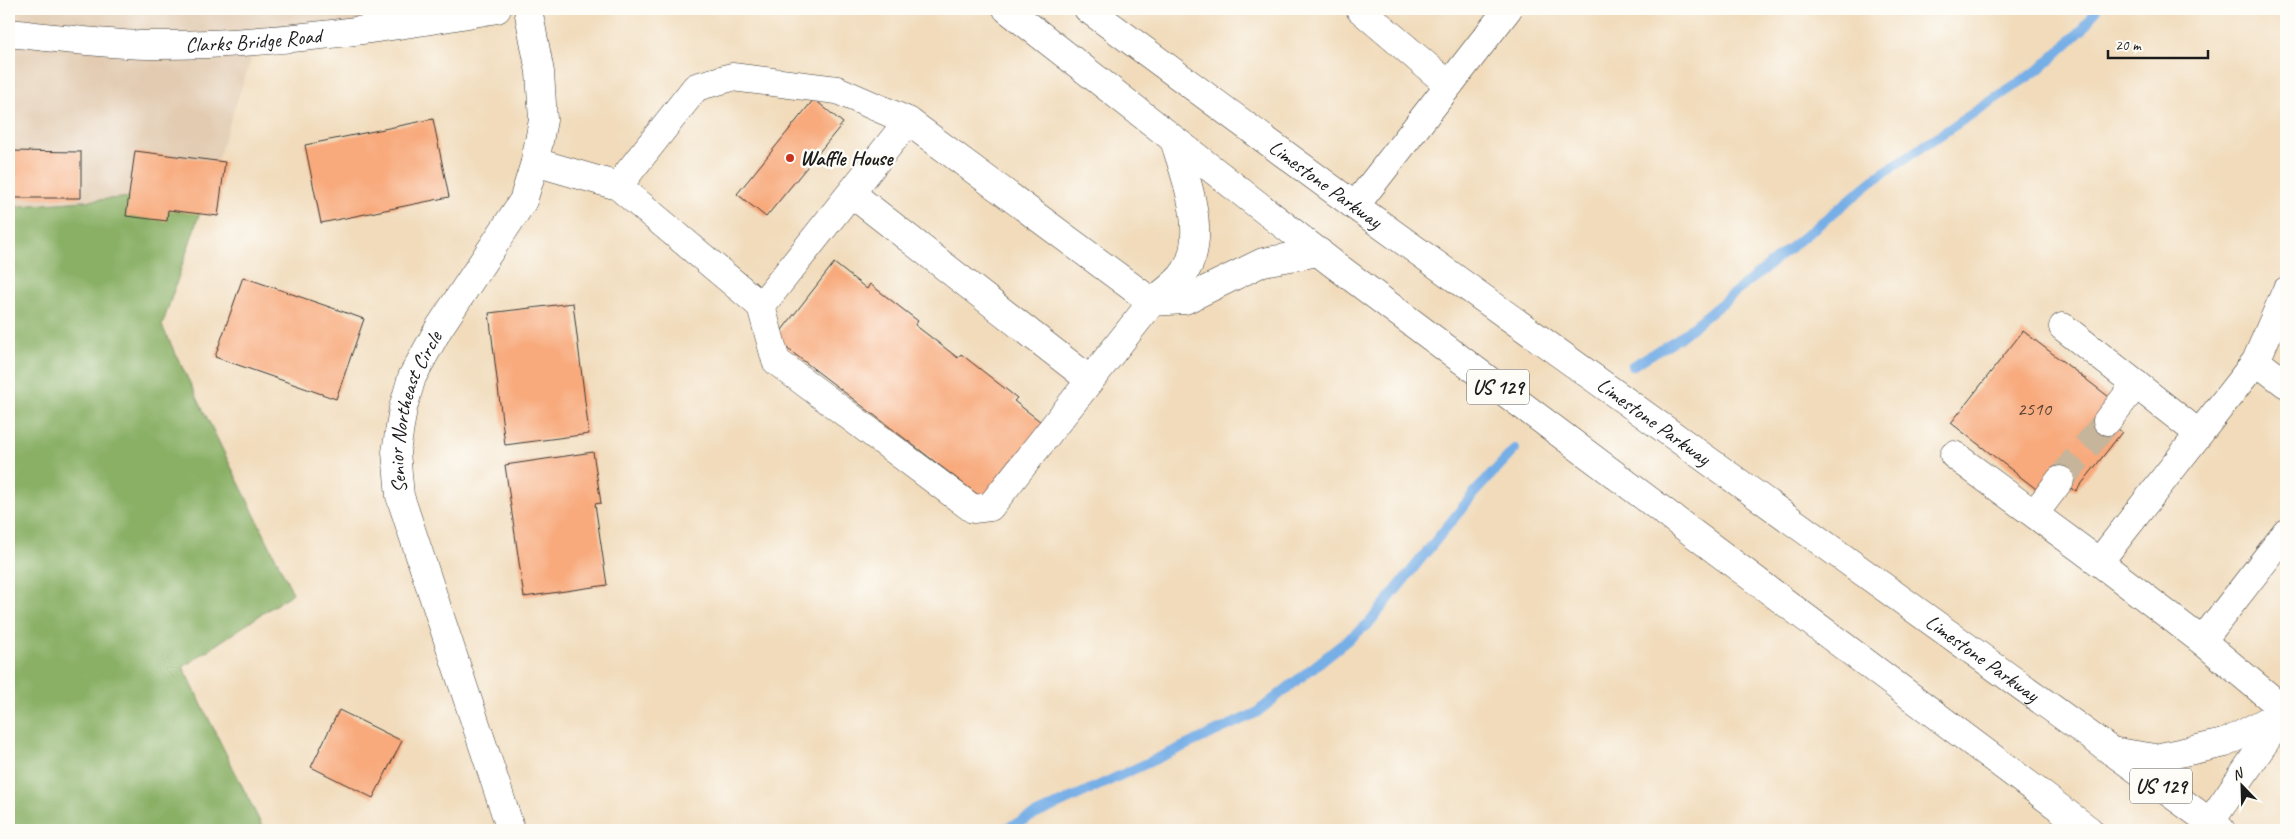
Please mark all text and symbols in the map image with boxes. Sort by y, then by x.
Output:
street label: Clarks Bridge Road [185,22,326,58]
scale bar [2108,28,2208,60]
text: 20 m [2115,36,2142,55]
street label: Limestone Parkway [1264,134,1388,235]
place label: Waffle House [800,145,894,171]
marker: Waffle House [784,152,796,164]
street label: Senior Northeast Circle [383,326,448,494]
road number: US 129 [1467,370,1529,404]
street label: Limestone Parkway [1592,372,1717,472]
house number: 2510 [2017,397,2053,421]
street label: Limestone Parkway [1920,608,2046,709]
north arrow [2218,762,2268,812]
text: N [2230,764,2247,784]
road number: US 129 [2130,768,2192,804]

